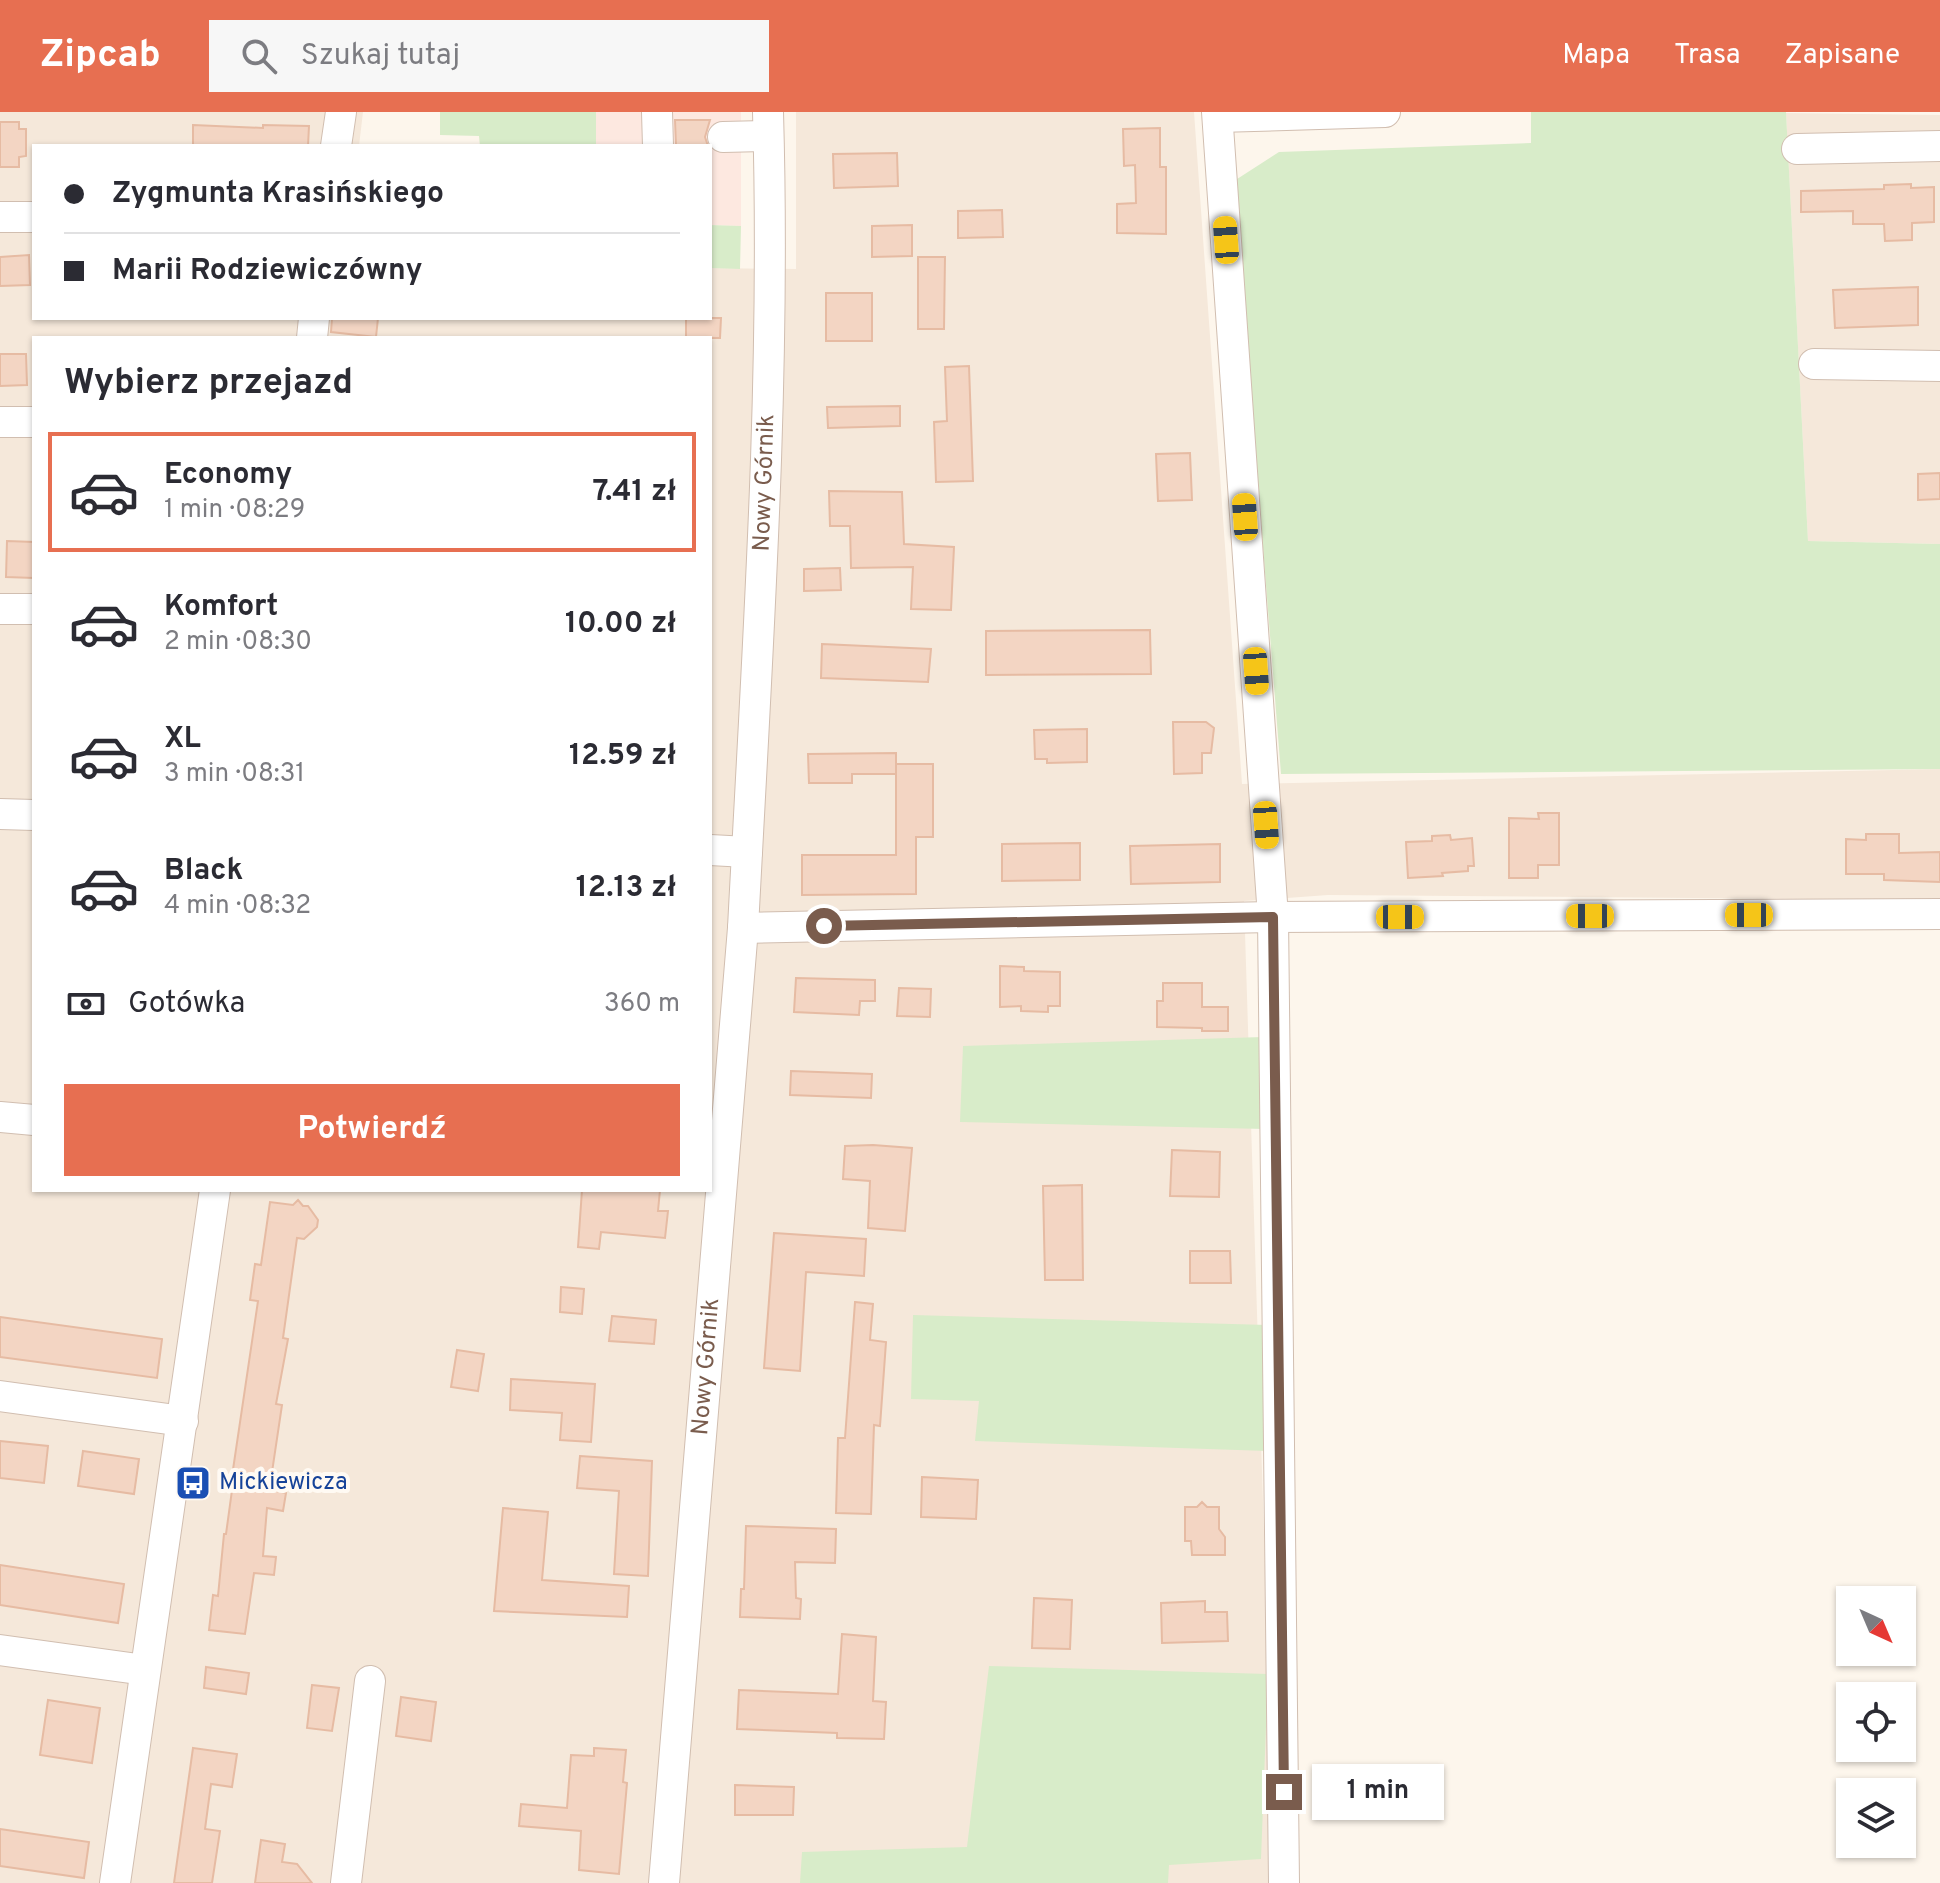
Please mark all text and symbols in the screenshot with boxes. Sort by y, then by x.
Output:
search box [209,20,769,92]
text: Zipcab [40,32,161,81]
icon: search [237,34,281,78]
text: Szukaj tutaj [301,38,460,75]
text: Mapa [1562,38,1630,74]
text: Trasa [1674,38,1741,74]
text: Zapisane [1785,38,1900,74]
text: Zygmunta Krasińskiego [112,176,444,213]
car [1212,215,1240,265]
text: Marii Rodziewiczówny [112,253,423,290]
text: Wybierz przejazd [64,361,353,407]
street label: Nowy Górnik [747,414,782,552]
icon: car [68,456,140,528]
text: Economy [164,457,292,494]
text: 7.41 zł [593,474,676,511]
car [1231,492,1259,542]
text: 1 min · 08:29 [164,494,305,527]
icon: car [68,588,140,660]
text: Komfort [164,589,278,626]
text: 10.00 zł [565,606,676,643]
text: 2 min · 08:30 [164,626,312,659]
car [1242,646,1270,696]
icon: car [68,720,140,792]
text: XL [164,721,201,758]
text: 12.59 zł [569,738,676,775]
text: 3 min · 08:31 [164,758,305,791]
car [1252,800,1280,850]
icon: car [68,852,140,924]
text: Black [164,853,243,890]
text: 12.13 zł [576,870,676,907]
text: 4 min · 08:32 [164,890,311,923]
car [1725,903,1773,927]
car [1566,904,1614,928]
car [1376,905,1424,929]
route start [806,908,842,944]
icon: cash [64,982,108,1026]
text: Gotówka [128,986,245,1023]
text: 360 m [604,988,680,1021]
button: Potwierdź [64,1084,680,1176]
street label: Nowy Górnik [686,1297,727,1436]
bus stop icon: Mickiewicza [174,1464,212,1502]
place label: Mickiewicza [219,1468,348,1498]
north arrow [1836,1586,1916,1666]
map controls [1836,1586,1916,1858]
button: locate [1836,1682,1916,1762]
callout: 1 min [1312,1764,1444,1820]
route end [1266,1774,1302,1810]
text: 1 min [1347,1775,1409,1808]
button: layers [1836,1778,1916,1858]

